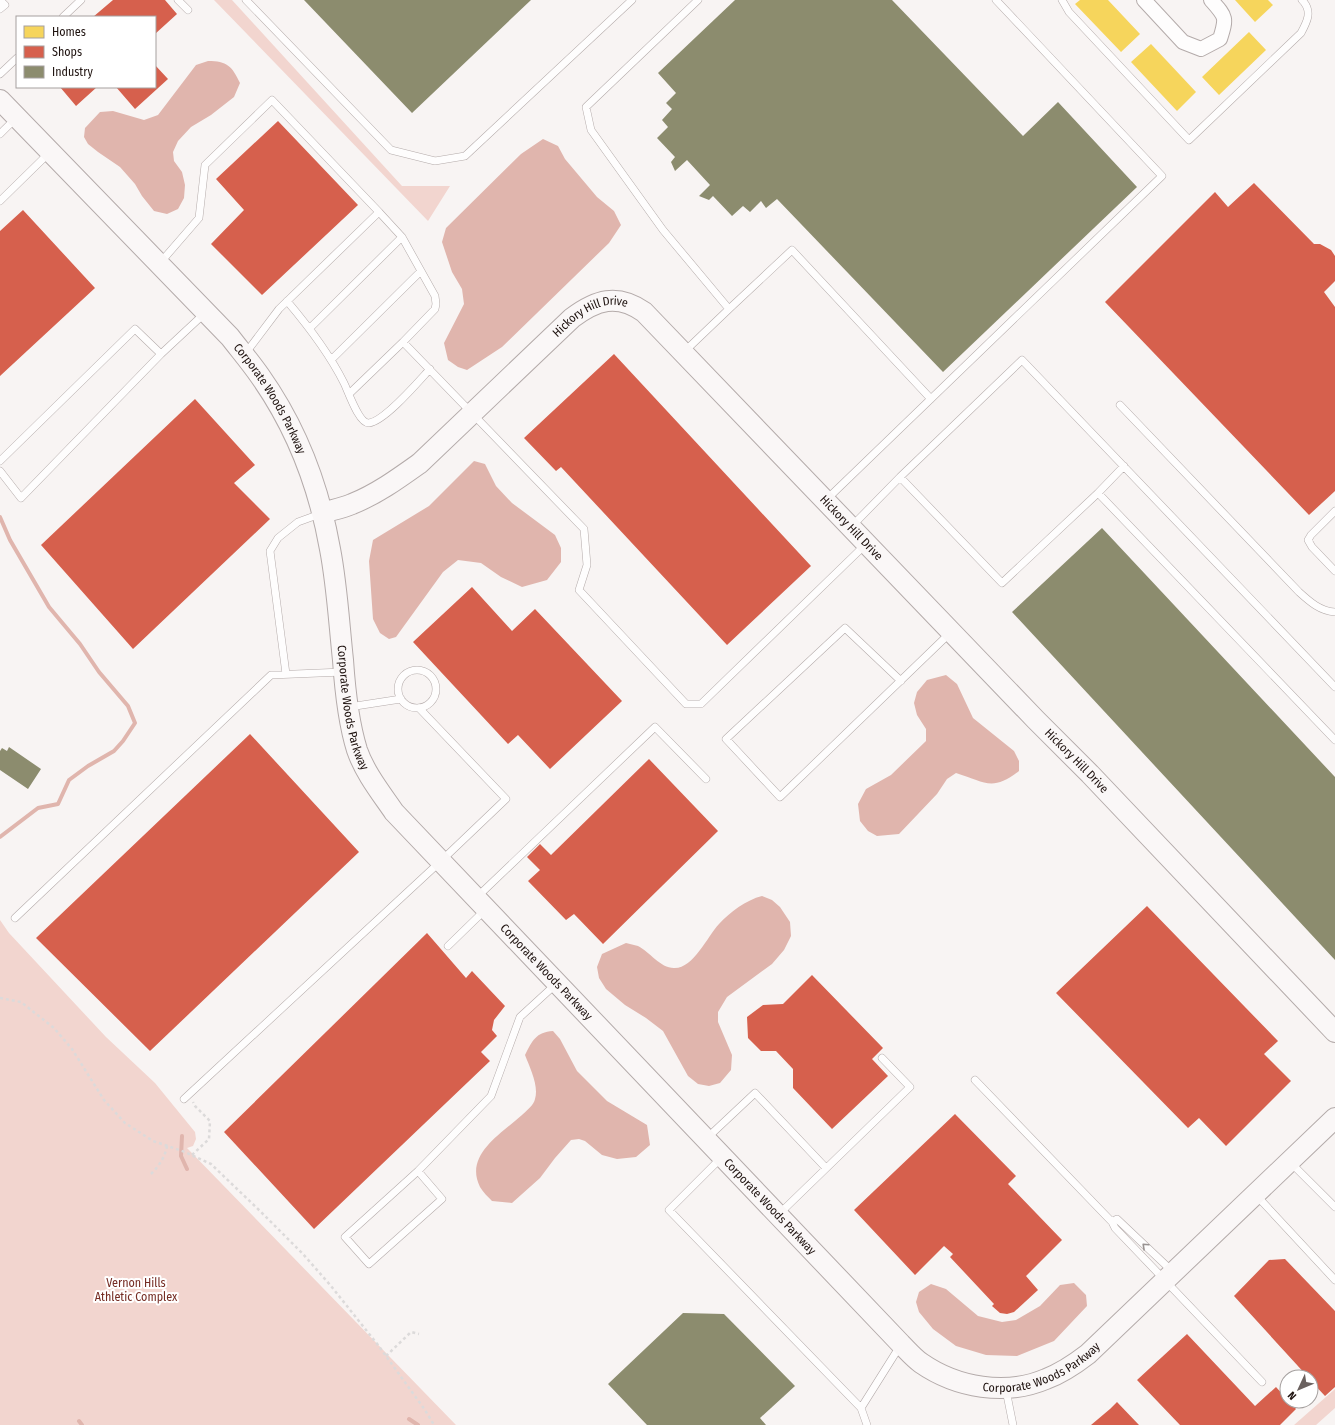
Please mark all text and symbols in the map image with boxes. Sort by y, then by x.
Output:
legend [16,16,156,88]
text: Homes [52,25,86,39]
text: Shops [52,45,82,59]
text: Industry [52,65,93,79]
street label: Hickory Hill Drive [550,294,630,340]
street label: Corporate Woods Parkway [231,341,309,457]
street label: Hickory Hill Drive [817,492,886,563]
street label: Corporate Woods Parkway [335,644,372,773]
street label: Hickory Hill Drive [1042,726,1111,796]
street label: Corporate Woods Parkway [497,921,596,1023]
street label: Corporate Woods Parkway [721,1156,819,1258]
one-way arrow [1142,1243,1150,1251]
park label: Vernon Hills Athletic Complex [95,1276,178,1304]
street label: Corporate Woods Parkway [982,1339,1103,1395]
north arrow [1279,1369,1319,1409]
text: N [1285,1389,1299,1402]

